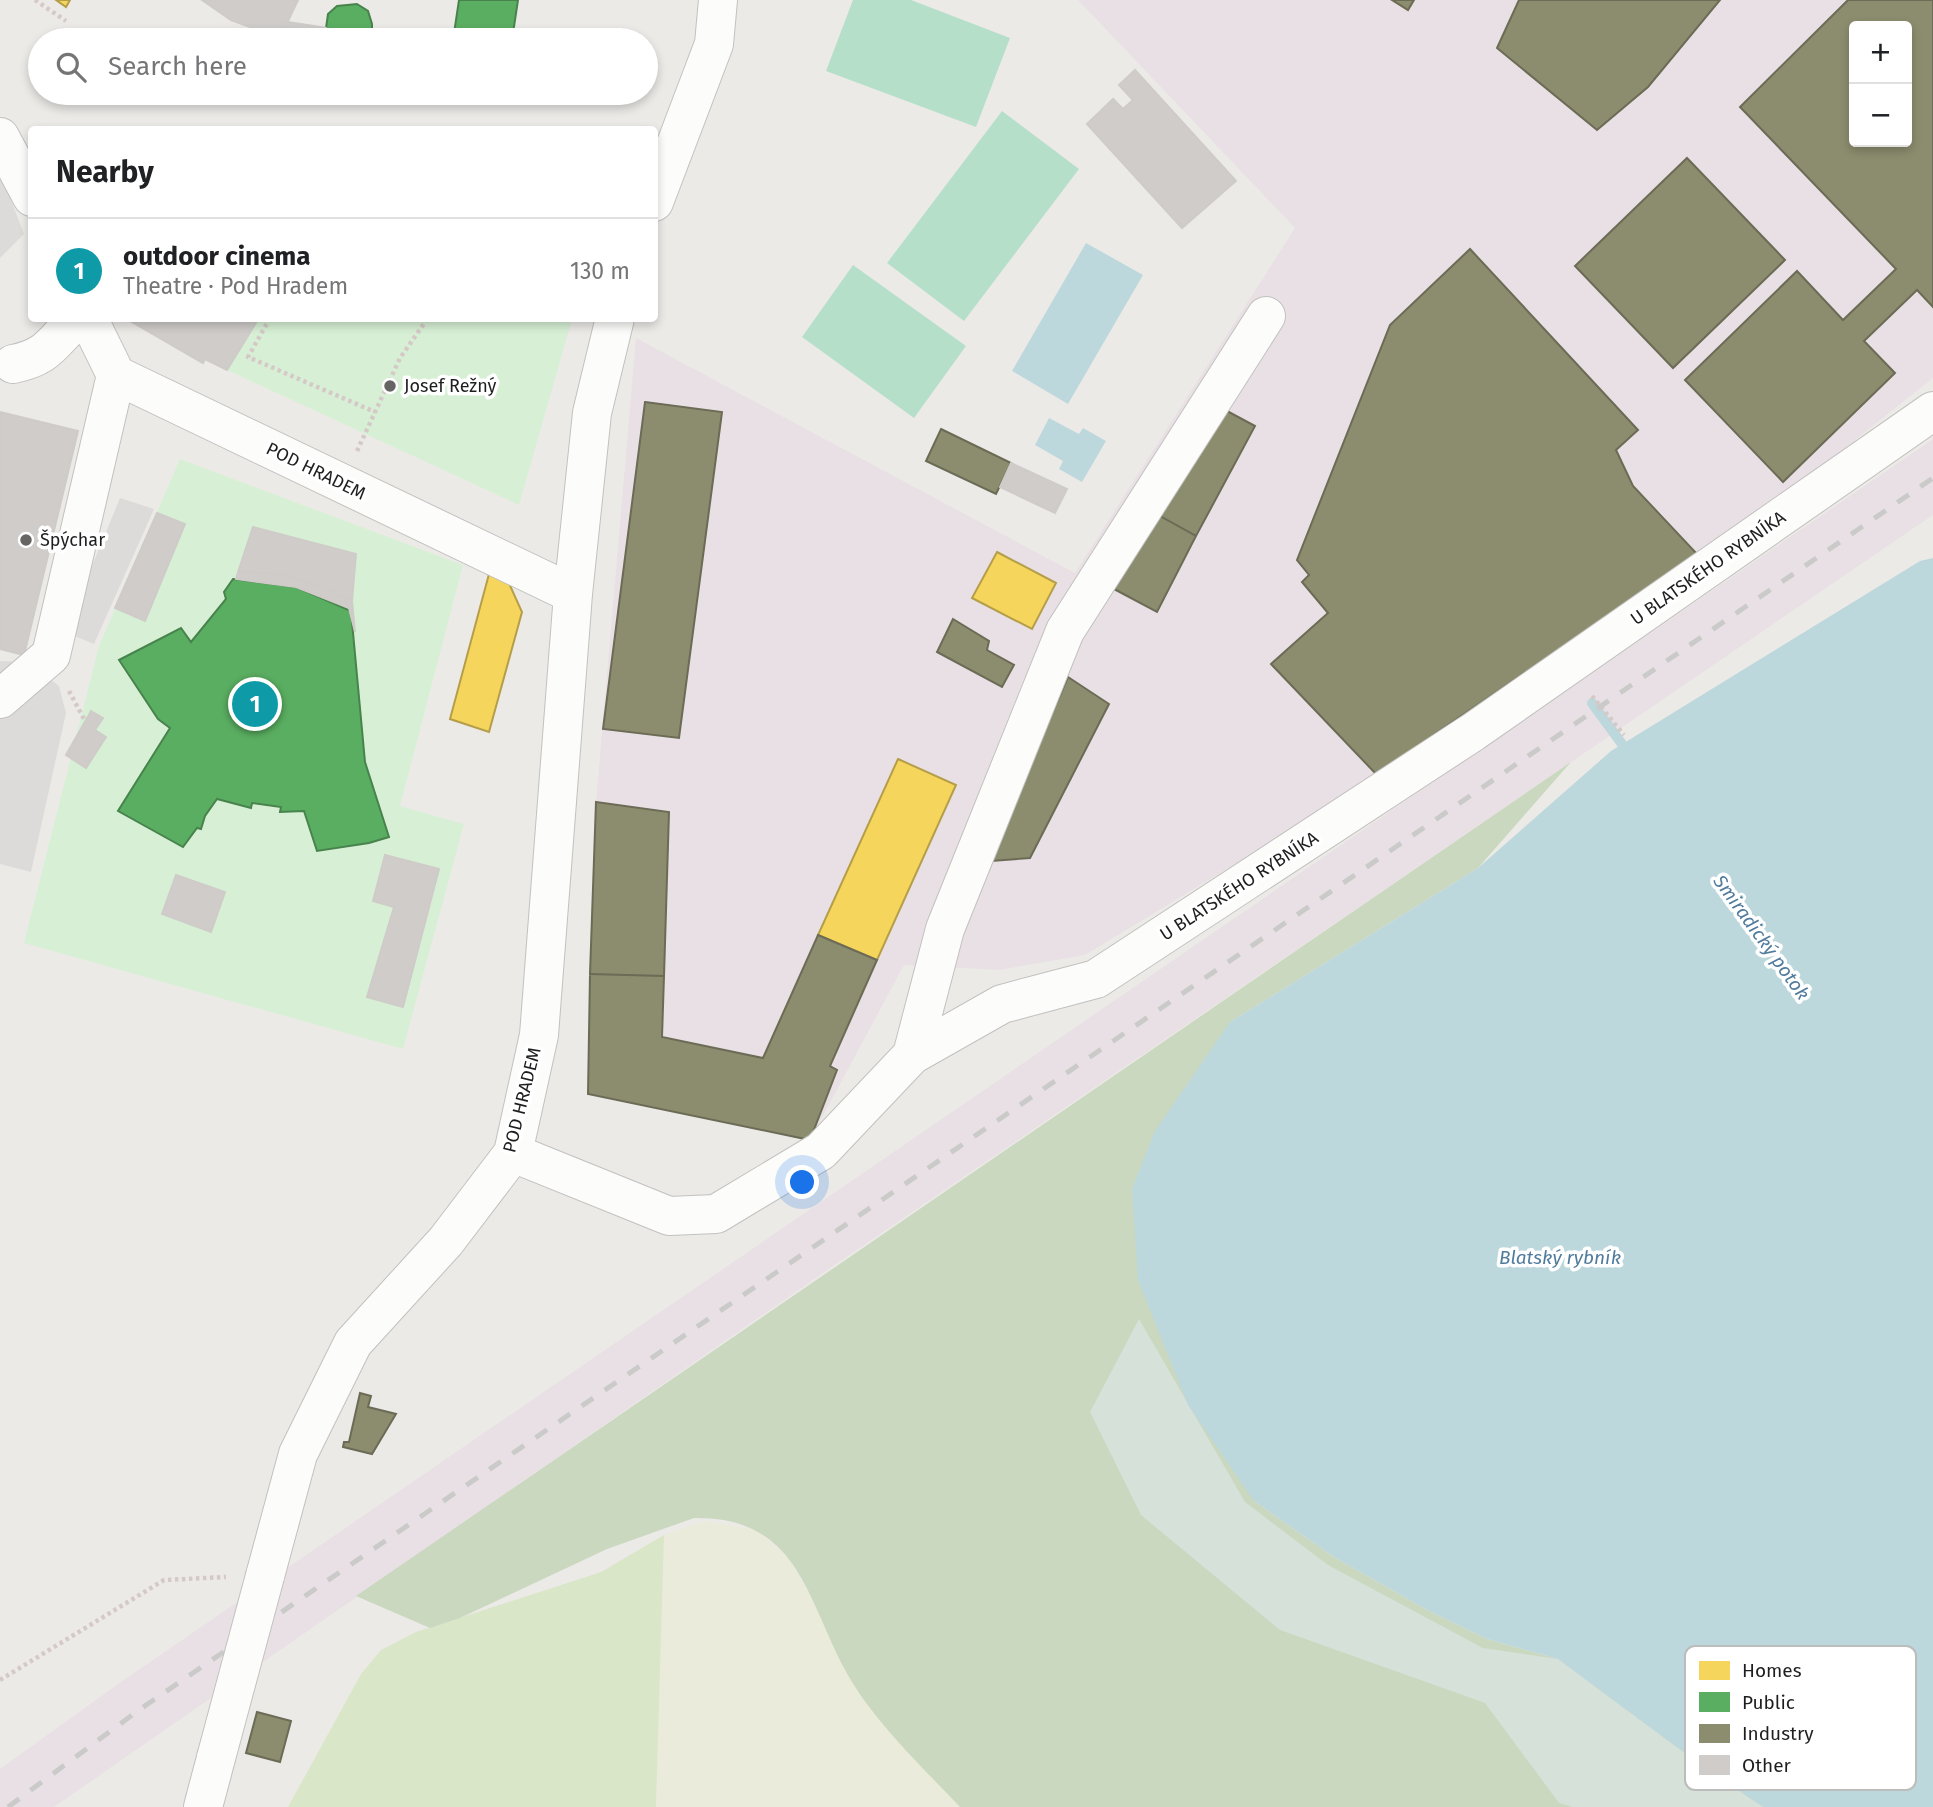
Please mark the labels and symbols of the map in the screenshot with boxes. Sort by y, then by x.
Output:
place label: Josef Režný [404,375,497,397]
marker: Josef Režný [382,378,398,394]
street label: POD HRADEM [263,437,369,505]
street label: U BLATSKÉHO RYBNÍKA [1626,505,1790,630]
place label: Špýchar [40,529,105,551]
marker: Špýchar [18,532,34,548]
pin: 1 [232,678,278,730]
street label: U BLATSKÉHO RYBNÍKA [1155,825,1323,945]
water label: Smiradický potok [1708,870,1815,1004]
street label: POD HRADEM [498,1045,546,1155]
your location [785,1165,819,1199]
water label: Blatský rybník [1499,1246,1621,1269]
legend [1685,1646,1916,1790]
text: Homes [1742,1659,1802,1682]
text: Public [1742,1691,1795,1714]
text: Industry [1742,1722,1814,1745]
text: Other [1742,1754,1791,1777]

